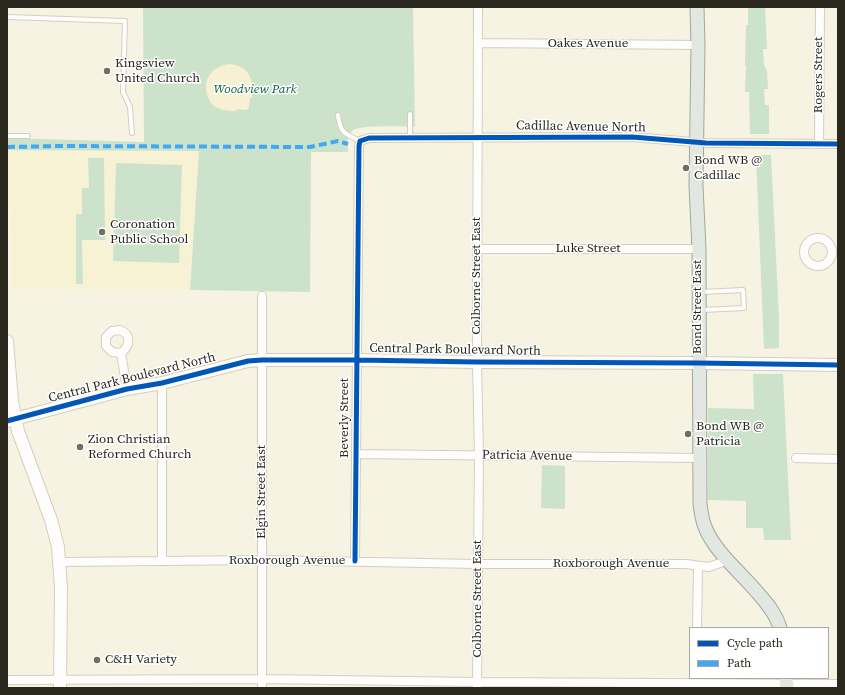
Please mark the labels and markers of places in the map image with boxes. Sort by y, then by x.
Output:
place label: Kingsview United Church [115,56,200,87]
marker: Kingsview United Church [102,66,112,76]
place label: Bond WB @ Cadillac [694,153,762,184]
marker: Bond WB @ Cadillac [681,163,691,173]
place label: Coronation Public School [110,217,188,248]
marker: Coronation Public School [97,227,107,237]
place label: Bond WB @ Patricia [696,419,764,450]
marker: Bond WB @ Patricia [683,429,693,439]
place label: Zion Christian Reformed Church [88,432,192,463]
marker: Zion Christian Reformed Church [75,442,85,452]
place label: C&H Variety [105,652,177,668]
marker: C&H Variety [92,655,102,665]

